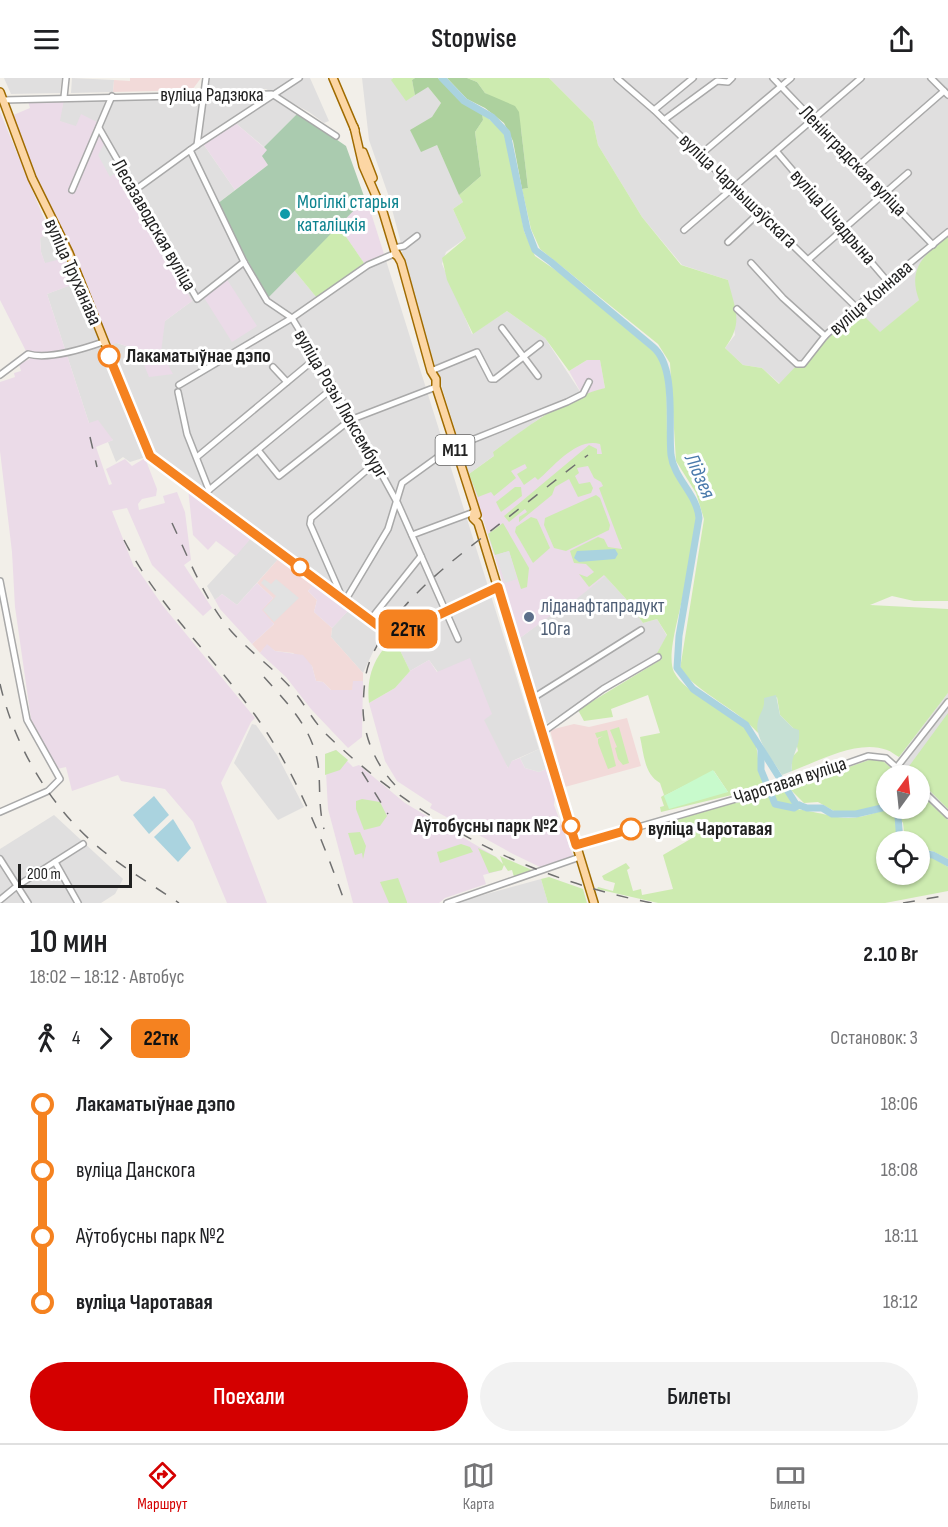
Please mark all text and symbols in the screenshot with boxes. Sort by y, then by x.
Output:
icon: menu [30,23,63,56]
text: Stopwise [431,23,517,55]
icon: share [885,23,918,56]
street label: вуліца Радзюка [160,83,264,107]
street label: Ленінградская вуліца [794,101,912,221]
street label: вуліца Чарнышэўскага [674,129,802,253]
street label: Лесазаводская вуліца [107,155,201,295]
street label: вуліца Шчадрына [785,164,881,270]
place label: Могілкі старыя каталіцкія [297,190,399,237]
marker: Могілкі старыя каталіцкія [278,207,292,221]
street label: вуліца Труханава [39,215,107,329]
street label: вуліца Коннава [825,255,917,341]
street label: вуліца Розы Люксембург [289,325,393,483]
place label: Лакаматыўнае дэпо [126,344,271,368]
marker: Лакаматыўнае дэпо [98,345,120,367]
road number: М11 [436,435,474,465]
water label: Лідзея [679,449,721,502]
unlabelled marker [291,558,309,576]
place label: ліданафтапрадукт 10га [541,594,665,641]
line badge: 22тк [366,610,450,648]
marker: ліданафтапрадукт 10га [522,610,536,624]
text: 22тк [391,617,425,642]
street label: Чаротавая вуліца [731,752,849,810]
north arrow [876,765,930,819]
map controls [876,765,930,885]
place label: Аўтобусны парк №2 [413,814,558,838]
marker: Аўтобусны парк №2 [562,817,580,835]
place label: вуліца Чаротавая [648,817,772,841]
marker: вуліца Чаротавая [620,818,642,840]
button: locate [876,831,930,885]
scale bar [18,861,132,888]
text: 200 m [27,865,61,884]
text: 10 мин [30,922,108,962]
text: 2.10 Br [863,941,918,968]
text: 18:02 – 18:12 · Автобус [30,965,185,989]
icon: walk [30,1022,63,1055]
icon: forward [89,1022,122,1055]
text: 4 [72,1026,80,1050]
text: 22тк [143,1026,178,1051]
text: Остановок: 3 [830,1026,918,1050]
text: Лакаматыўнае дэпо [76,1091,235,1118]
text: 18:06 [881,1092,918,1116]
text: вуліца Данскога [76,1157,195,1184]
text: 18:08 [881,1158,918,1182]
text: Аўтобусны парк №2 [76,1223,225,1250]
text: 18:11 [884,1224,918,1248]
text: вуліца Чаротавая [76,1289,213,1316]
text: 18:12 [883,1290,918,1314]
button: Поехали [30,1362,468,1431]
button: Билеты [480,1362,918,1431]
tab: Маршрут [137,1459,187,1514]
tab: Карта [462,1459,495,1514]
tab: Билеты [770,1459,811,1514]

